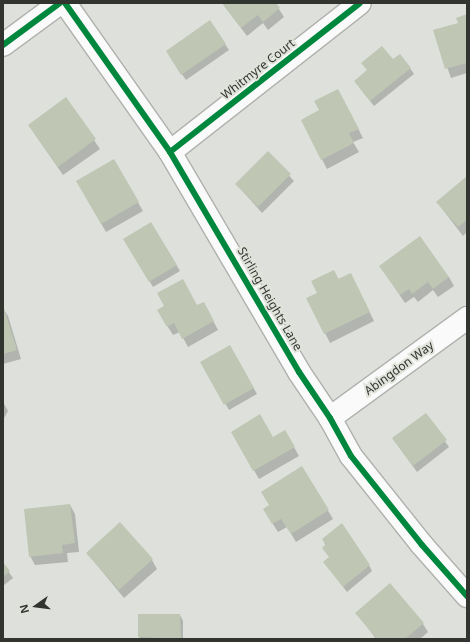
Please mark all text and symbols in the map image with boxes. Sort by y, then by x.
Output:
street label: Whitmyre Court [218,36,298,102]
street label: Stirling Heights Lane [235,245,305,353]
street label: Abingdon Way [362,338,436,398]
north arrow [16,586,56,626]
text: N [16,603,32,615]

